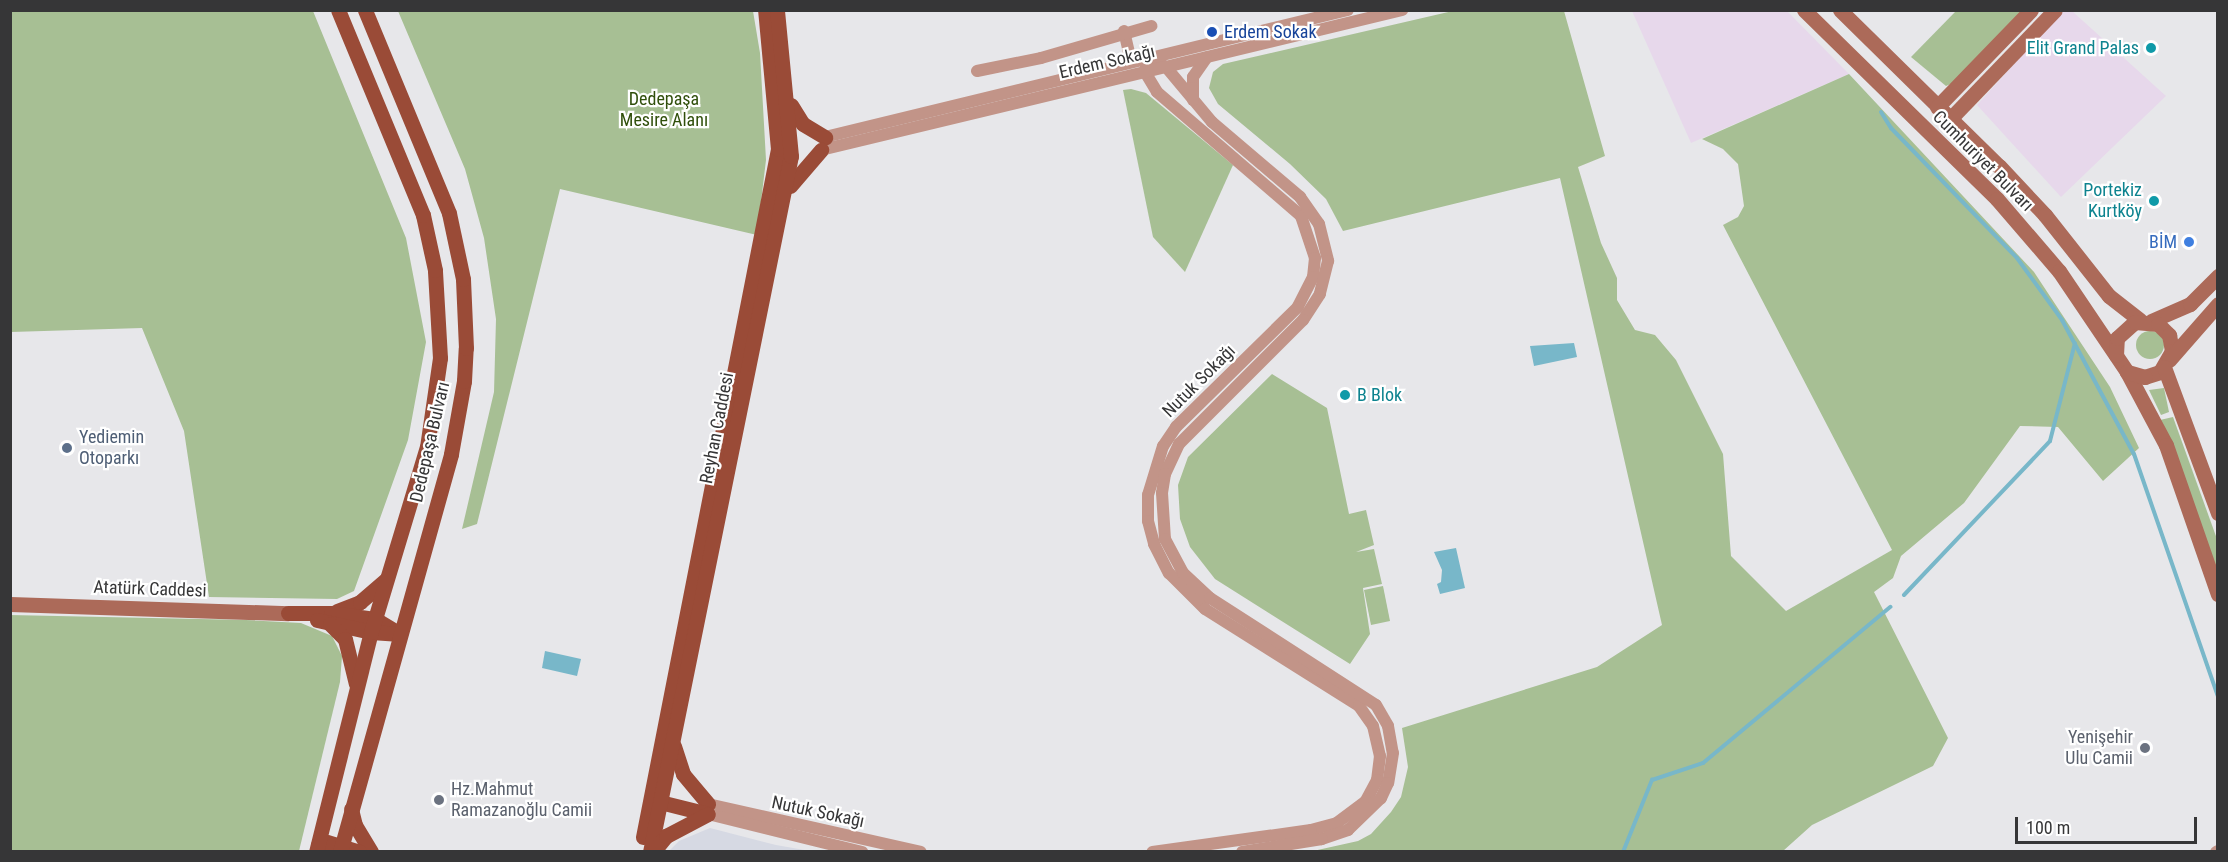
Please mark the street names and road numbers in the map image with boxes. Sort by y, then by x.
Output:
street label: Erdem Sokağı [1057,41,1157,83]
street label: Cumhuriyet Bulvarı [1928,106,2038,216]
street label: Nutuk Sokağı [1158,340,1240,422]
street label: Reyhan Caddesi [696,370,738,486]
street label: Dedepaşa Bulvarı [406,380,454,504]
street label: Atatürk Caddesi [93,576,207,602]
street label: Nutuk Sokağı [770,792,866,832]

